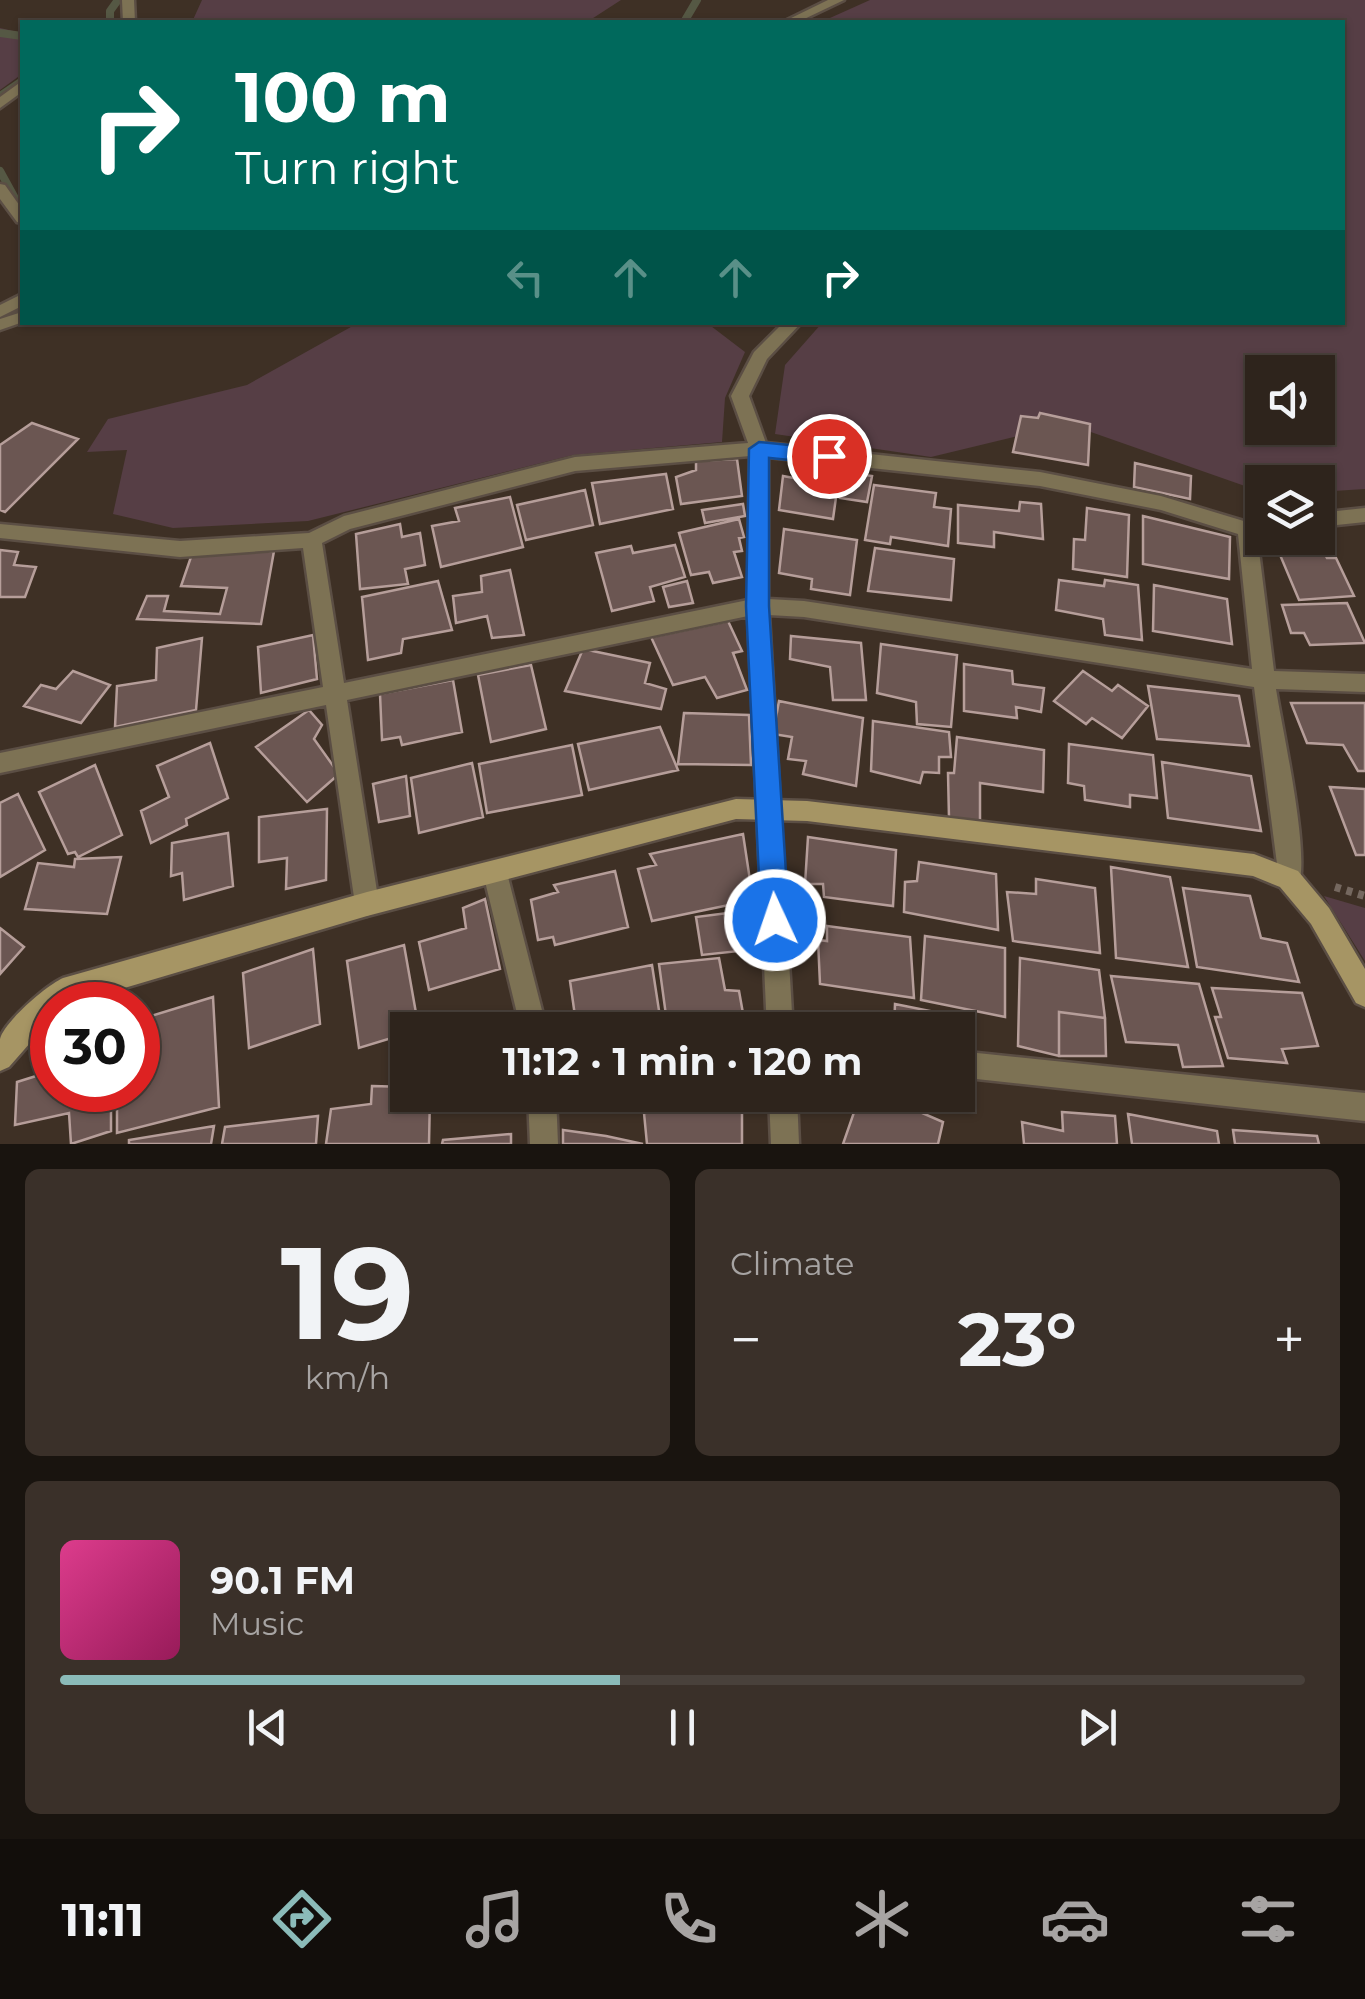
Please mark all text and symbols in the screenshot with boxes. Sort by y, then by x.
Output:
text: 100 m [235,54,451,140]
icon: right [70,60,200,190]
text: Turn right [235,140,460,195]
icon: left [498,250,553,305]
icon: ahead [603,250,658,305]
icon: ahead [708,250,763,305]
icon: right [813,250,868,305]
map controls [1245,355,1335,555]
button: sound [1245,355,1335,445]
pin [787,414,872,499]
icon: arrive [802,429,857,484]
button: layers [1245,465,1335,555]
position arrow [723,868,827,972]
speed limit sign: 30 [30,982,160,1112]
text: 11:12 · 1 min · 120 m [503,1038,862,1085]
text: 19 [281,1213,414,1372]
text: Climate [730,1244,854,1283]
text: 23° [958,1293,1077,1385]
text: − [730,1306,762,1373]
text: + [1273,1306,1305,1373]
text: km/h [305,1358,390,1397]
text: 90.1 FM [210,1557,355,1604]
text: Music [210,1604,304,1643]
icon: previous [240,1700,295,1755]
icon: pause [655,1700,710,1755]
icon: next [1070,1700,1125,1755]
icon: directions [267,1884,337,1954]
icon: music [460,1884,530,1954]
icon: phone [654,1884,724,1954]
icon: climate [847,1884,917,1954]
icon: car [1040,1884,1110,1954]
icon: filters [1233,1884,1303,1954]
text: 11:11 [62,1892,144,1947]

